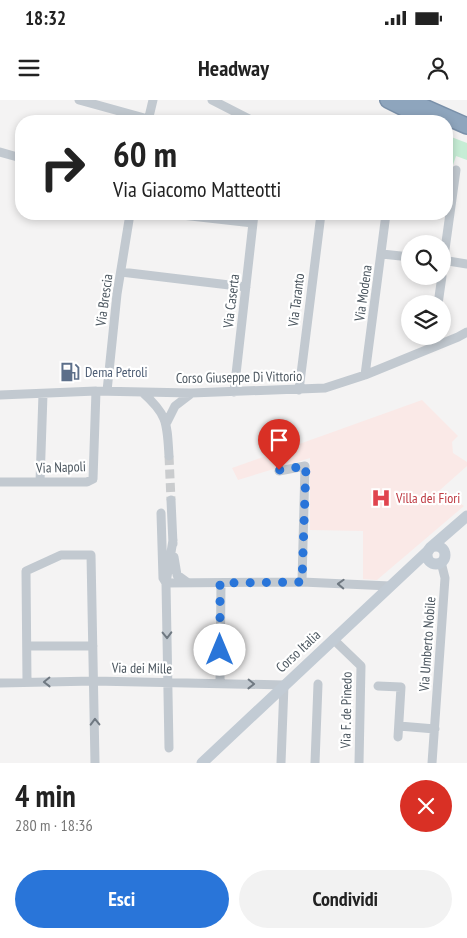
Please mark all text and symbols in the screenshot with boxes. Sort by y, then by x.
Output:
text: 18:32 [25,6,66,30]
icon: menu [15,54,43,82]
text: Headway [198,54,269,82]
icon: person [424,54,452,82]
text: 60 m [113,131,177,177]
icon: right [30,135,95,200]
text: Via Giacomo Matteotti [113,175,281,203]
map controls [401,235,451,345]
button: search [401,235,451,285]
street label: Via Modena [350,264,376,323]
street label: Via Taranto [284,272,308,329]
street label: Via Brescia [91,273,117,328]
street label: Via Caserta [219,273,243,330]
button: layers [401,295,451,345]
fuel station icon: Dema Petroli [59,361,81,383]
place label: Dema Petroli [85,363,148,381]
street label: Corso Giuseppe Di Vittorio [176,367,302,387]
pin [258,419,300,470]
icon: arrive [265,426,293,454]
street label: Via Napoli [35,457,86,477]
hospital icon: Villa dei Fiori [370,487,392,509]
place label: Villa dei Fiori [395,489,460,507]
one-way arrow [337,578,345,589]
street label: Via Umberto Nobile [415,596,439,693]
position arrow [193,623,245,675]
street label: Corso Italia [272,626,324,676]
one-way arrow [162,631,172,639]
street label: Via dei Mille [111,658,172,678]
street label: Via F. de Pinedo [336,672,356,749]
one-way arrow [43,677,50,687]
one-way arrow [247,678,255,689]
one-way arrow [89,718,100,726]
text: 4 min [15,776,76,815]
button: close [400,780,452,832]
text: 280 m · 18:36 [15,815,93,835]
button: Esci [15,870,229,928]
button: Condividi [239,870,452,928]

